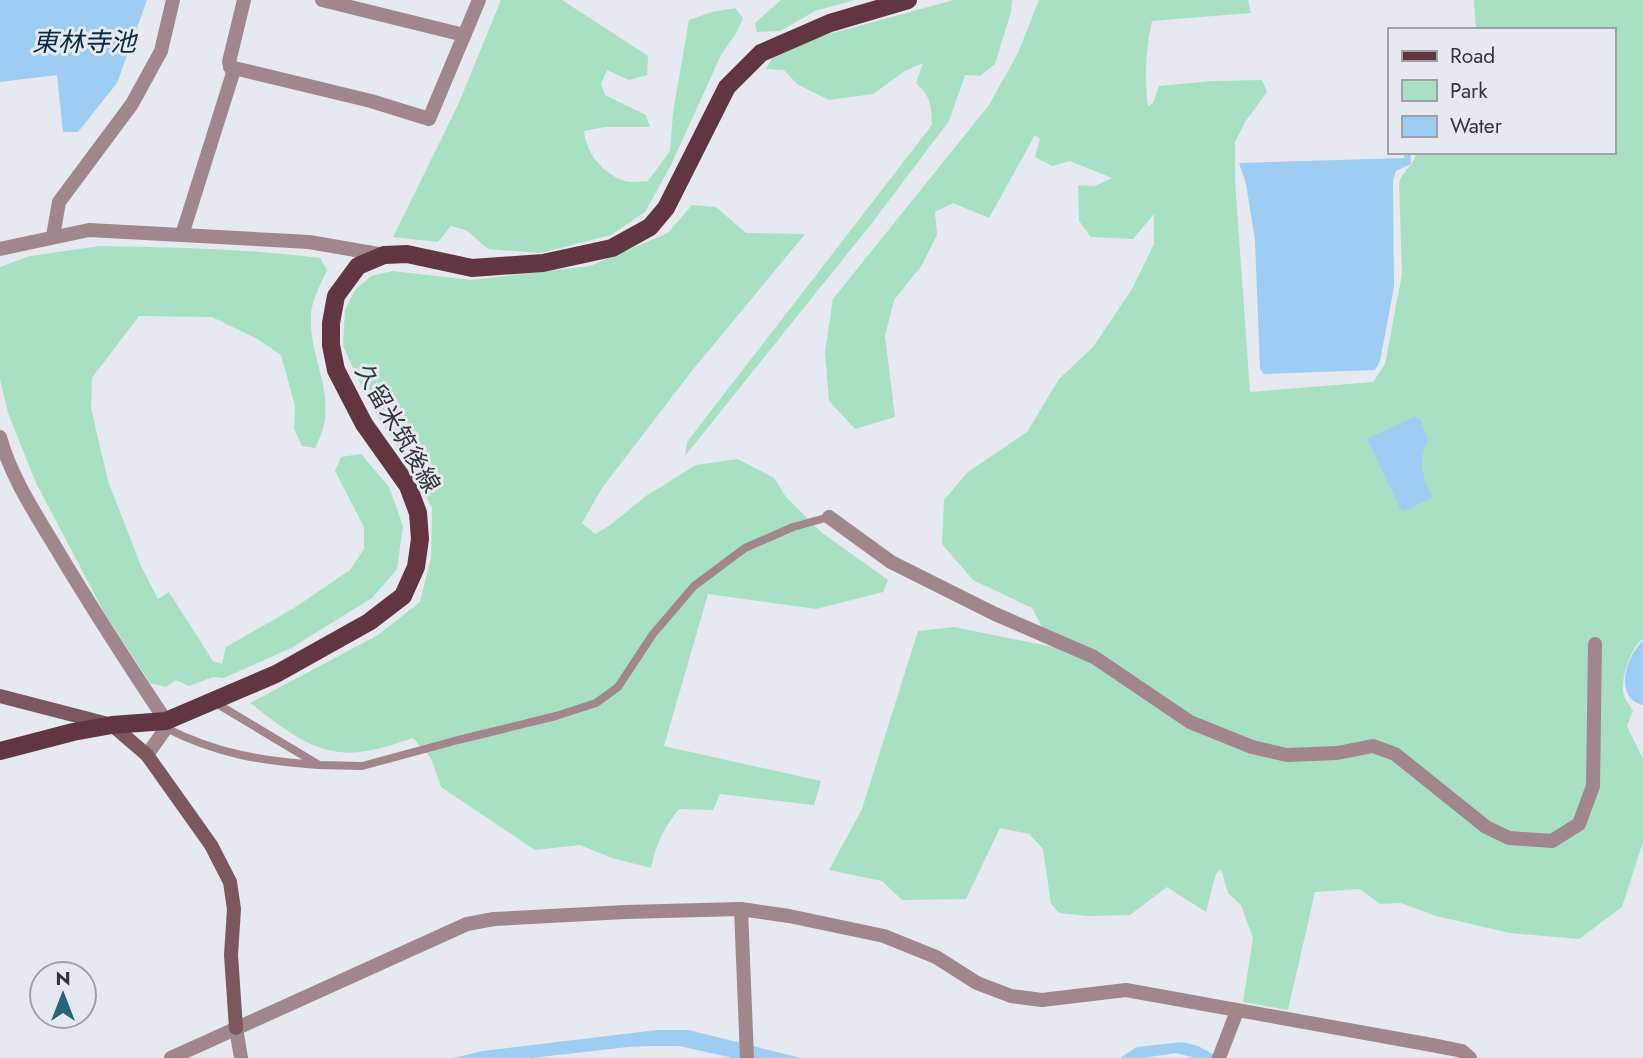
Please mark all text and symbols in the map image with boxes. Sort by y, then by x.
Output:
water label: 東林寺池 [32,23,139,61]
legend [1388,28,1615,154]
text: Road [1450,41,1495,71]
text: Park [1450,76,1488,106]
text: Water [1450,111,1503,141]
street label: 久留米筑後線 [347,357,449,499]
north arrow [28,960,98,1030]
text: N [55,965,71,992]

